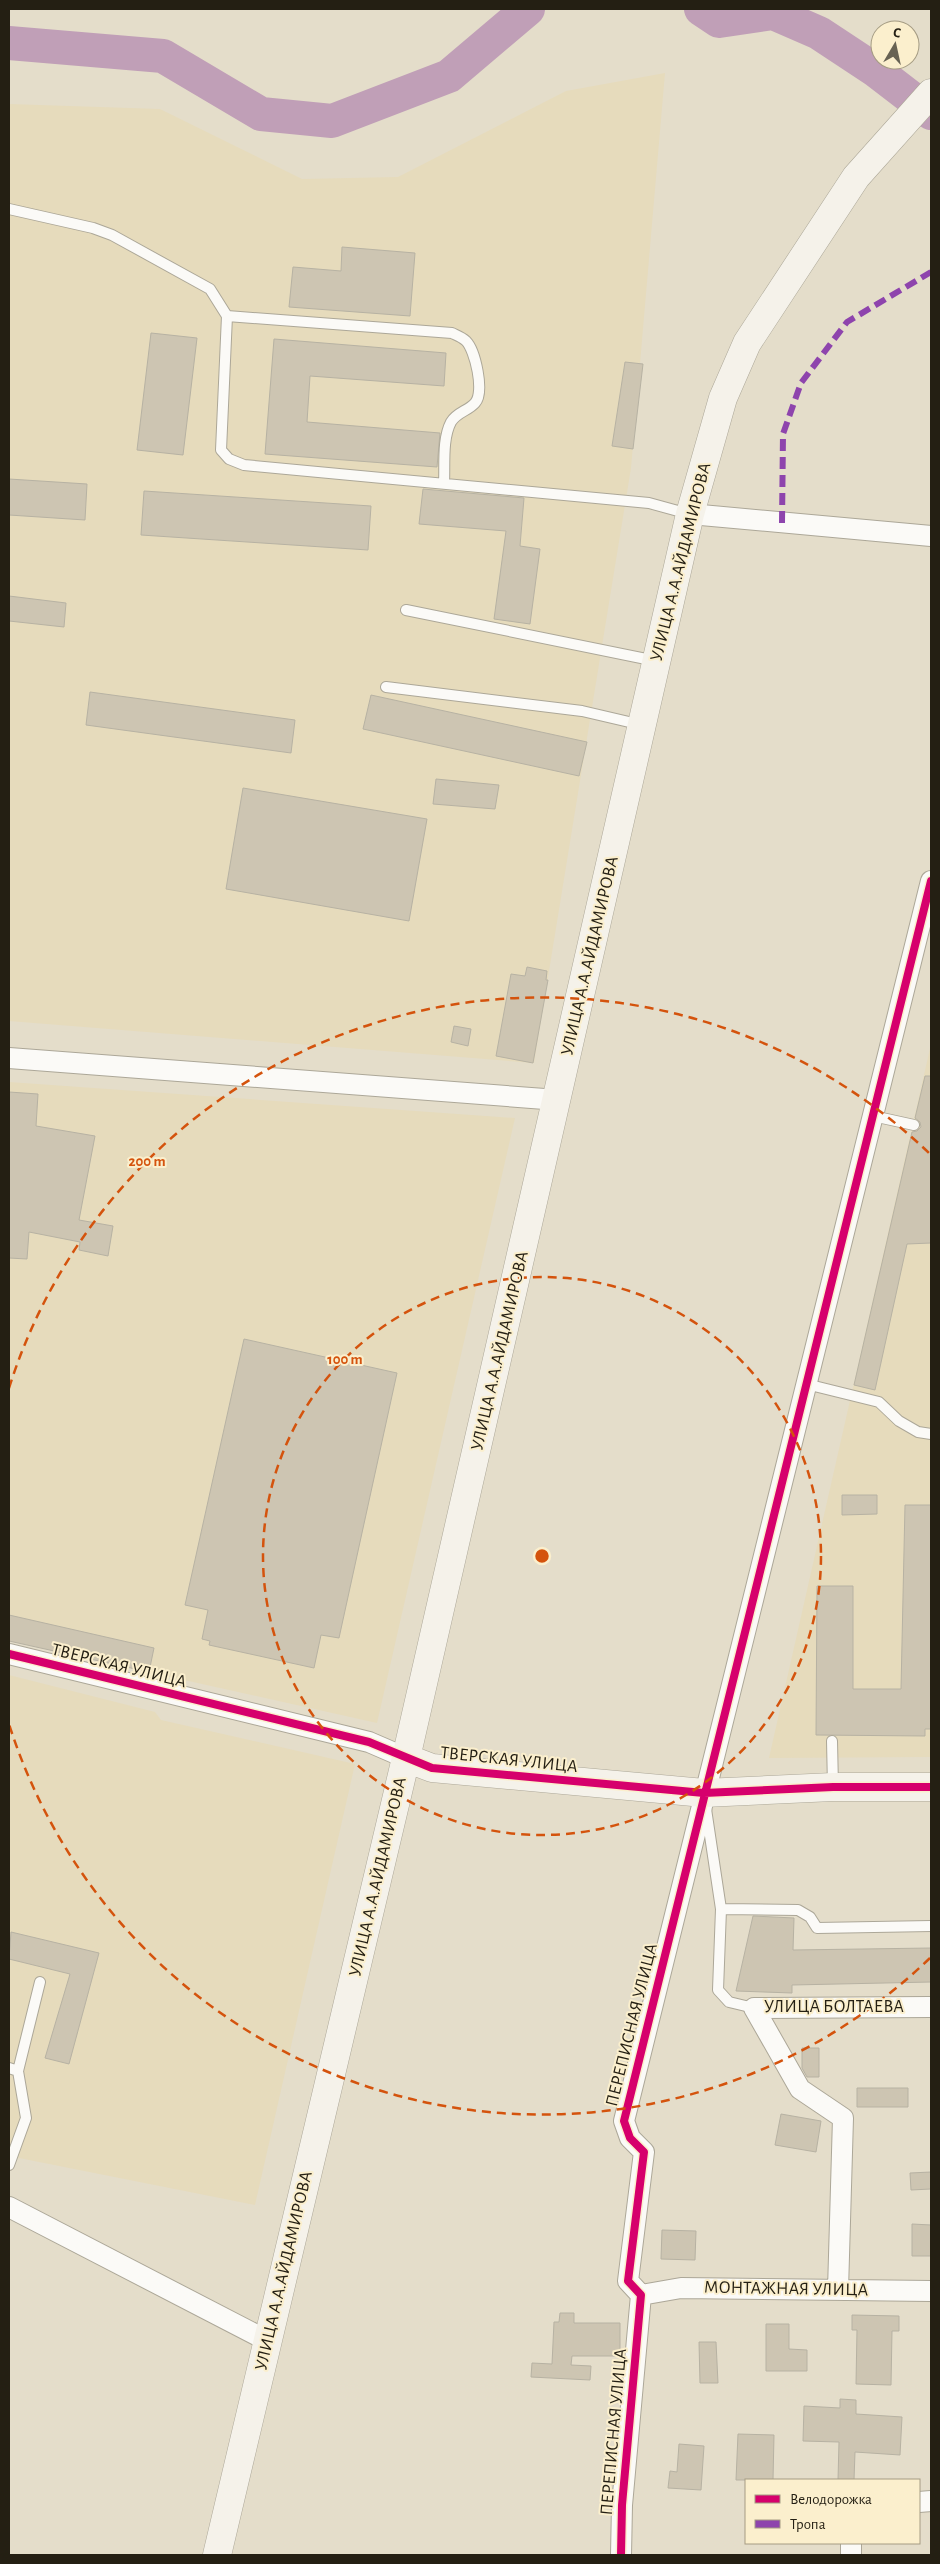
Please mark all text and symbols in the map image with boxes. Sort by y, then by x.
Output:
north arrow [870,20,920,70]
text: С [892,26,902,41]
street label: УЛИЦА А.А.АЙДАМИРОВА [646,460,715,663]
street label: УЛИЦА А.А.АЙДАМИРОВА [556,854,622,1057]
text: 200 m [128,1154,166,1169]
street label: УЛИЦА А.А.АЙДАМИРОВА [466,1249,532,1452]
text: 100 m [327,1352,363,1367]
centre of rings [533,1547,551,1565]
street label: ТВЕРСКАЯ УЛИЦА [50,1641,189,1692]
street label: ТВЕРСКАЯ УЛИЦА [439,1744,579,1776]
street label: УЛИЦА А.А.АЙДАМИРОВА [344,1775,410,1978]
street label: ПЕРЕПИСНАЯ УЛИЦА [603,1941,661,2108]
street label: УЛИЦА БОЛТАЕВА [764,1998,904,2016]
street label: УЛИЦА А.А.АЙДАМИРОВА [250,2169,316,2372]
street label: МОНТАЖНАЯ УЛИЦА [704,2279,869,2299]
street label: ПЕРЕПИСНАЯ УЛИЦА [598,2347,630,2516]
legend [745,2479,920,2544]
text: Велодорожка [790,2492,872,2507]
text: Тропа [790,2517,826,2532]

